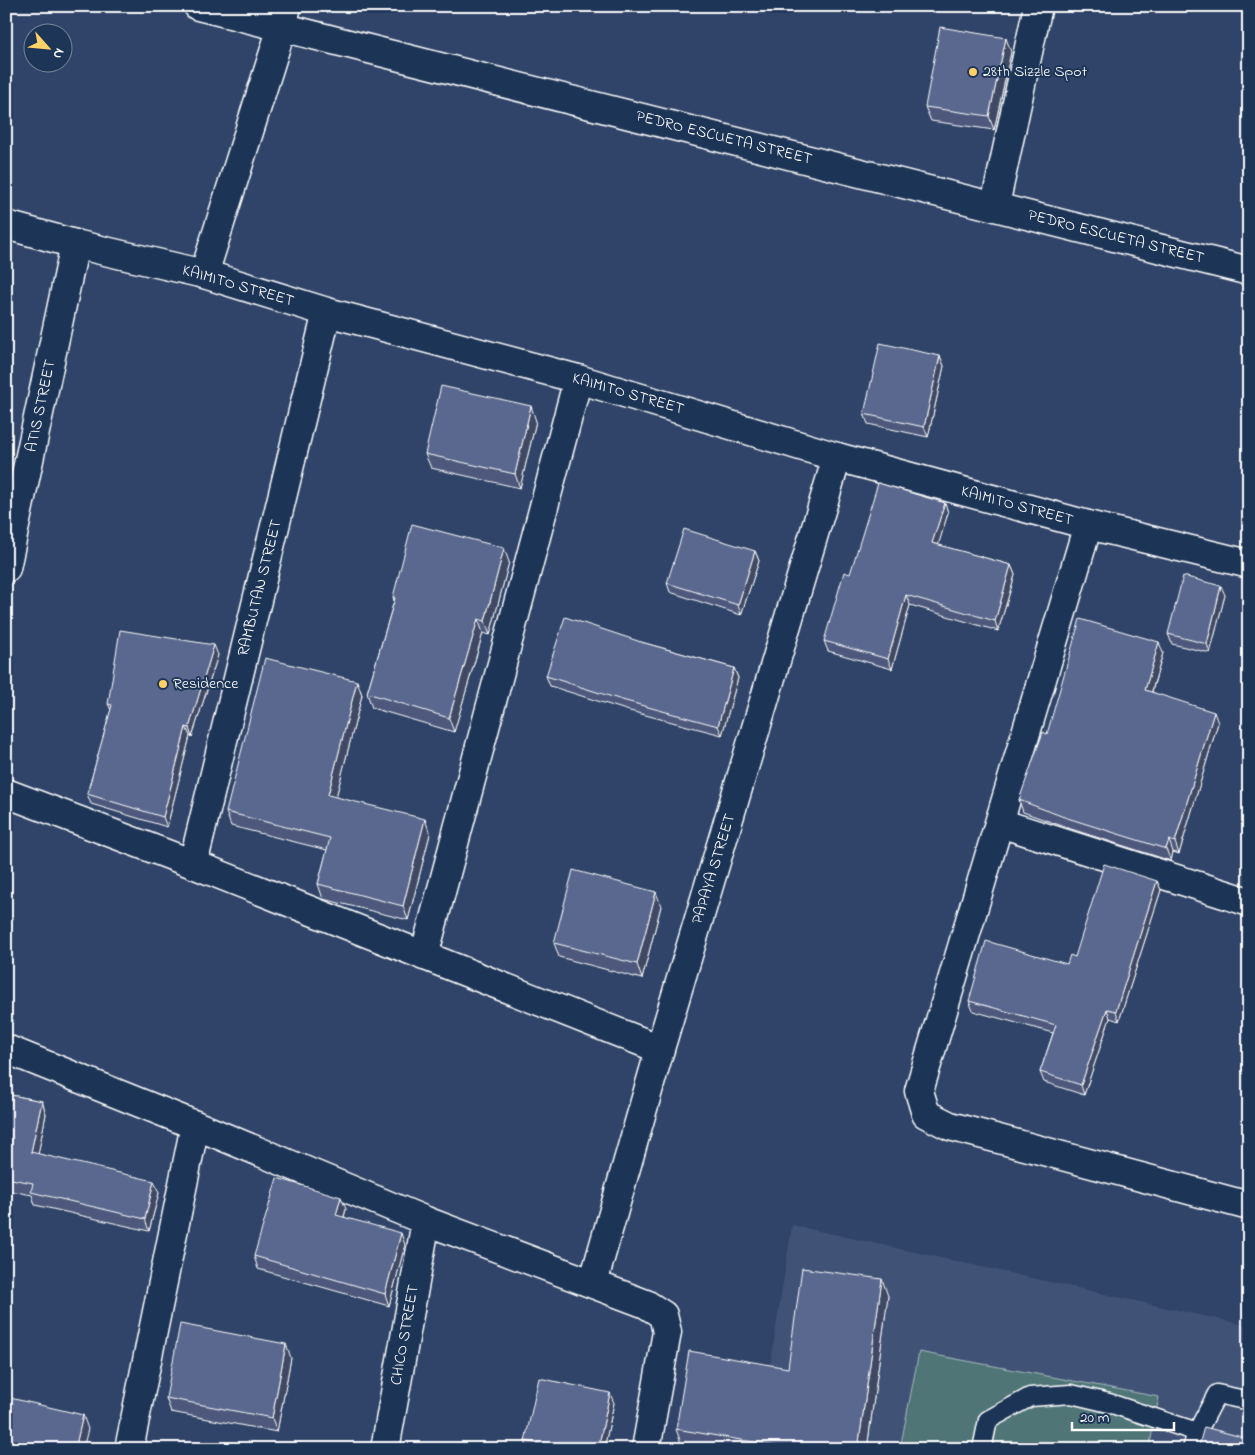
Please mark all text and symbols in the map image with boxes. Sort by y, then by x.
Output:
north arrow [22,22,72,72]
text: N [47,44,70,62]
place label: 28th Sizzle Spot [983,60,1088,84]
marker: 28th Sizzle Spot [967,66,979,78]
street label: PEDRO ESCUETA STREET [633,104,815,172]
street label: PEDRO ESCUETA STREET [1025,203,1207,271]
street label: KAIMITO STREET [179,259,297,313]
street label: ATIS STREET [20,358,62,454]
street label: KAIMITO STREET [569,367,687,421]
street label: KAIMITO STREET [958,479,1076,533]
street label: RAMBUTAN STREET [231,517,289,659]
place label: Residence [173,672,239,696]
marker: Residence [157,678,169,690]
street label: PAPAYA STREET [686,811,742,927]
street label: CHICO STREET [384,1283,426,1387]
scale bar [1072,1400,1175,1432]
text: 20 m [1080,1407,1110,1429]

